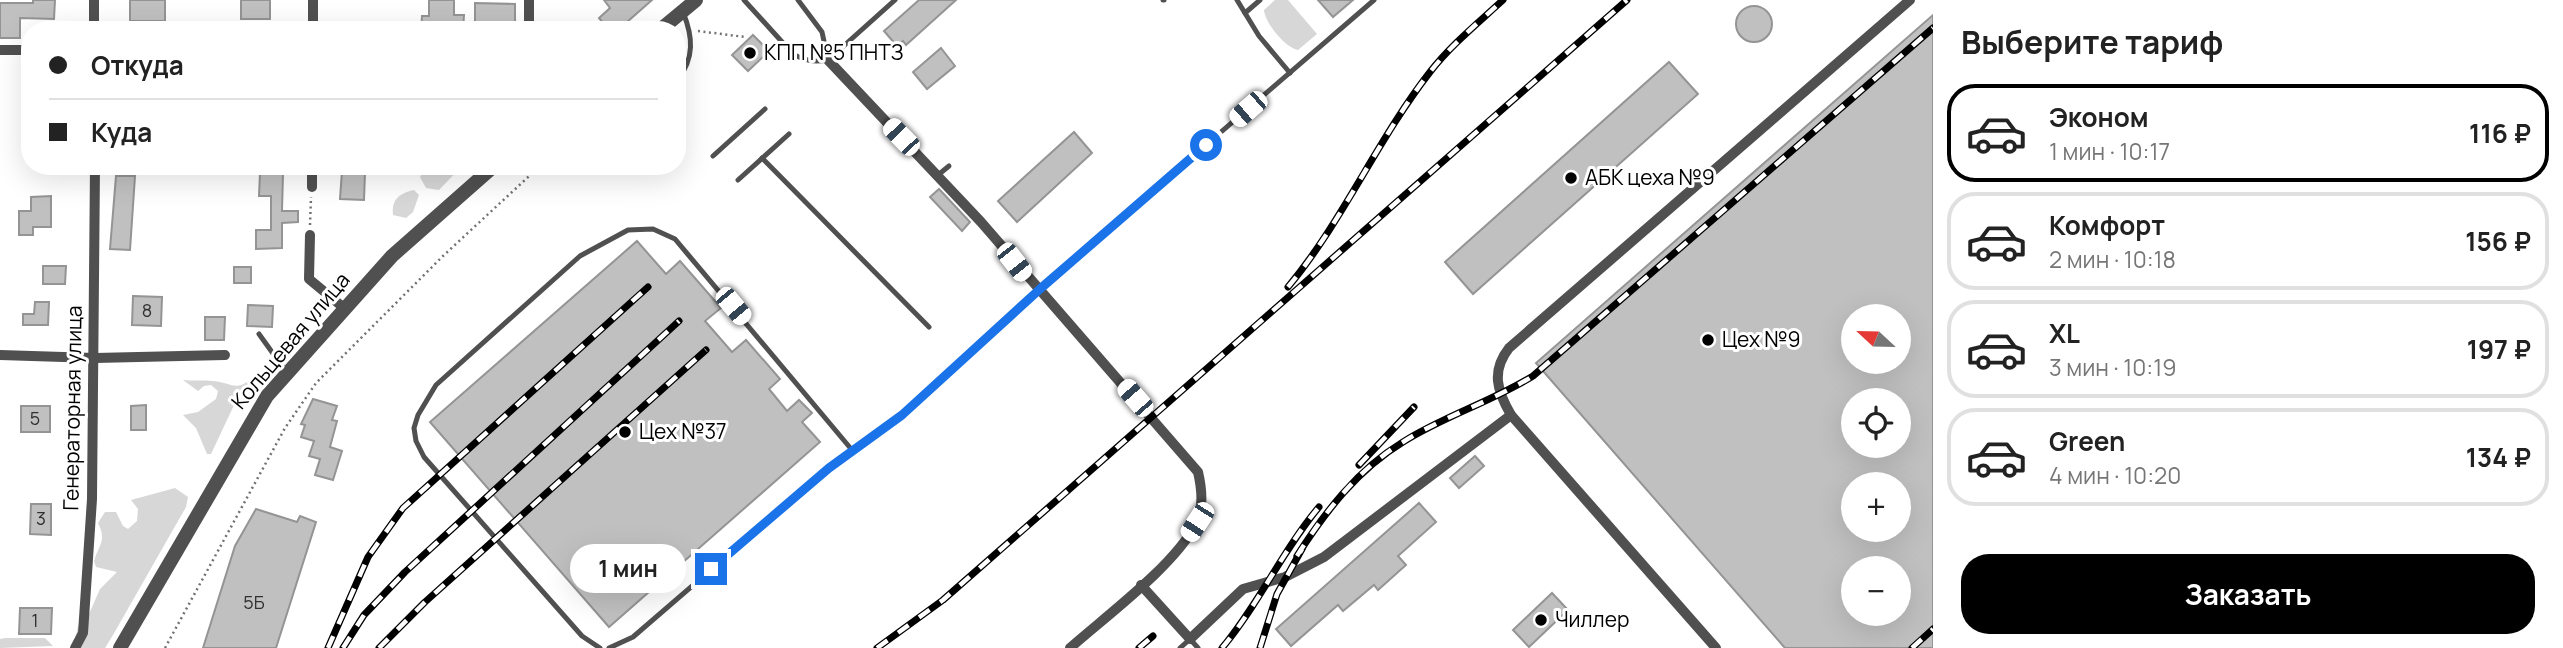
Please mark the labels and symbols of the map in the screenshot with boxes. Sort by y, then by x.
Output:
place label: КПП №5 ПНТЗ [764,38,903,66]
marker: КПП №5 ПНТЗ [742,45,758,61]
car [1226,87,1271,131]
car [879,115,924,159]
route start [1190,129,1222,161]
place label: АБК цеха №9 [1585,163,1715,191]
marker: АБК цеха №9 [1563,170,1579,186]
car [993,239,1036,285]
street label: Кольцевая улица [225,266,356,415]
car [712,283,755,329]
house number: 8 [142,298,152,322]
north arrow [1841,304,1911,374]
street label: Генераторная улица [56,305,88,511]
place label: Цех №9 [1722,325,1800,353]
marker: Цех №9 [1700,332,1716,348]
car [1114,375,1157,421]
house number: 5 [30,406,40,430]
place label: Цех №37 [639,417,727,445]
marker: Цех №37 [617,424,633,440]
car [1177,499,1218,545]
house number: 3 [36,506,46,530]
callout: 1 мин [571,544,686,594]
route end [695,553,727,585]
house number: 5Б [243,590,265,614]
place label: Чиллер [1555,605,1629,633]
house number: 1 [31,608,39,632]
marker: Чиллер [1533,612,1549,628]

